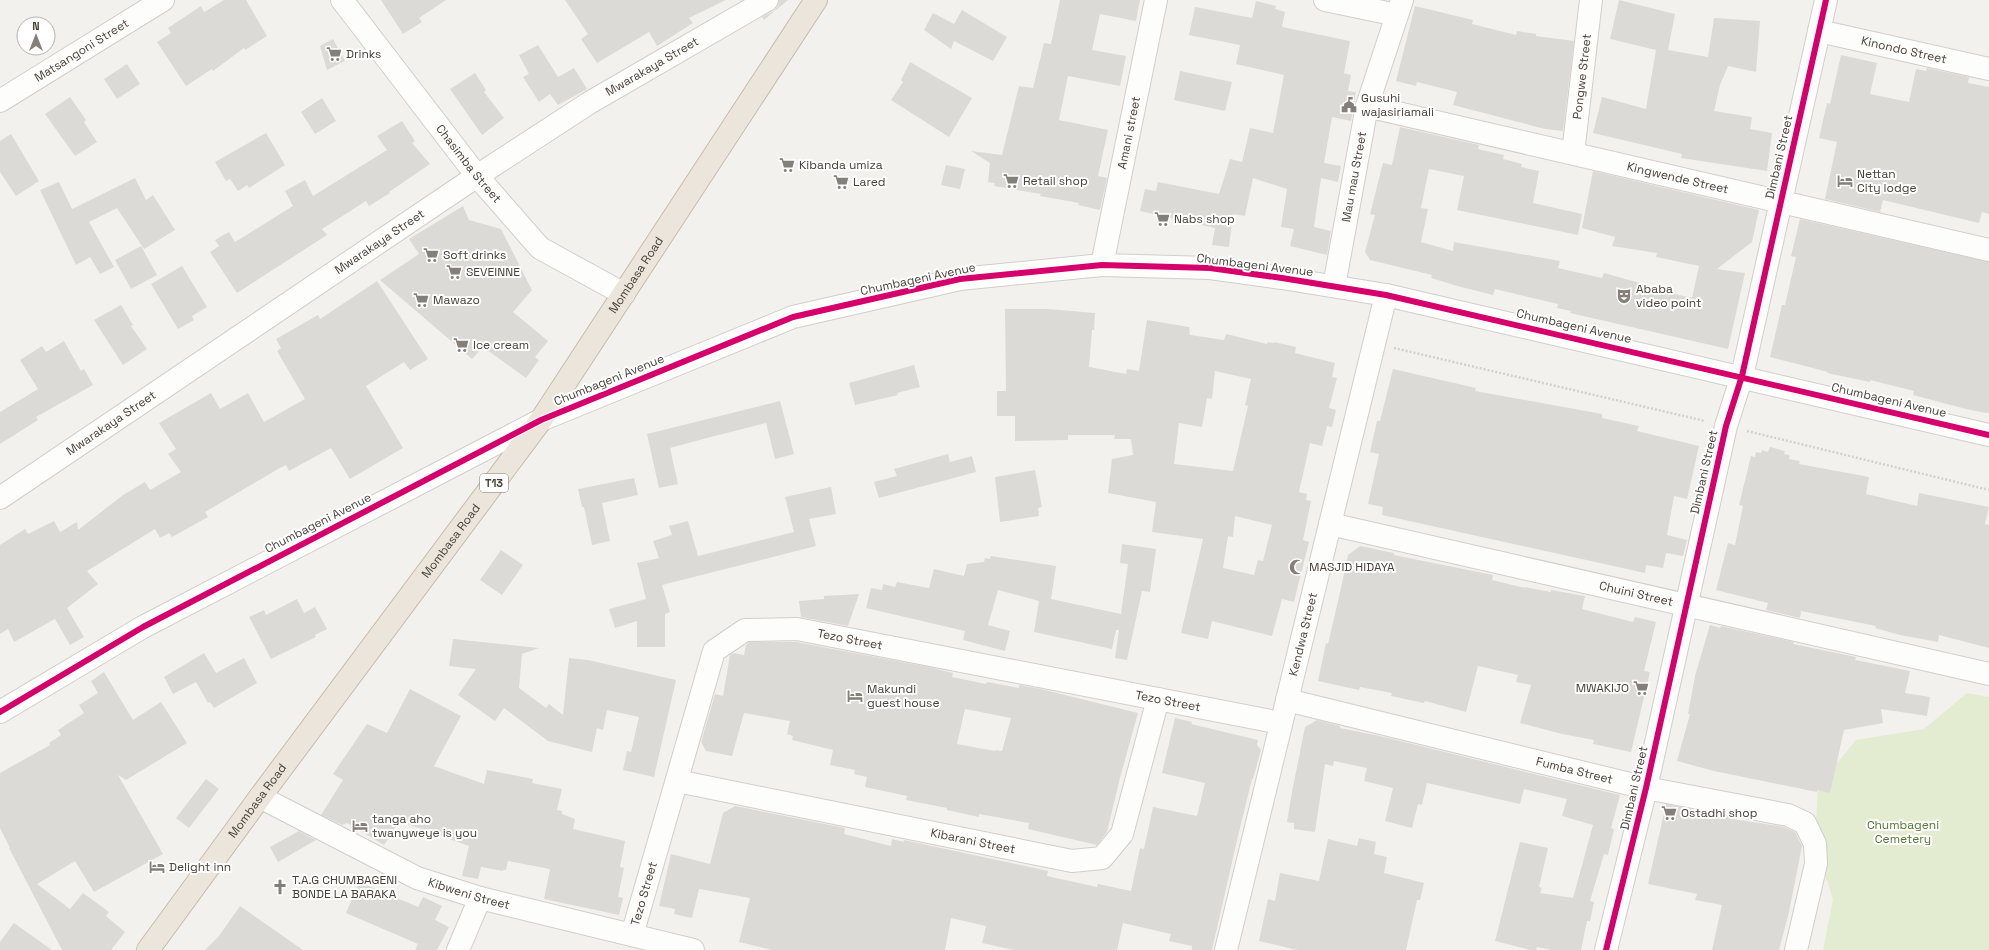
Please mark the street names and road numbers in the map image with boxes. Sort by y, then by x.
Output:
street label: Matsangoni Street [31,15,132,86]
street label: Mwarakaya Street [602,33,702,100]
street label: Pongwe Street [1569,33,1595,120]
street label: Kinondo Street [1860,33,1948,67]
street label: Amani street [1114,95,1144,170]
street label: Dimbani Street [1762,113,1796,201]
street label: Chasimba Street [432,121,505,206]
street label: Mau mau Street [1338,130,1370,223]
street label: Kingwende Street [1625,158,1730,197]
street label: Mwarakaya Street [332,206,428,278]
street label: Mombasa Road [605,234,667,317]
street label: Chumbageni Avenue [1196,250,1314,280]
street label: Chumbageni Avenue [859,259,977,299]
street label: Chumbageni Avenue [1515,305,1633,347]
street label: Chumbageni Avenue [552,351,666,409]
street label: Chumbageni Avenue [1830,379,1948,421]
street label: Mwarakaya Street [63,387,159,459]
street label: Dimbani Street [1687,428,1721,516]
road number: T13 [480,474,508,492]
street label: Chumbageni Avenue [262,489,374,557]
street label: Mombasa Road [418,501,484,581]
street label: Chuini Street [1598,578,1675,610]
street label: Kendwa Street [1285,591,1321,678]
street label: Tezo Street [816,625,884,653]
street label: Tezo Street [1134,687,1202,715]
street label: Dimbani Street [1617,744,1651,832]
street label: Fumba Street [1534,753,1615,788]
street label: Mombasa Road [225,760,290,841]
street label: Kibarani Street [929,825,1017,857]
street label: Tezo Street [627,860,661,928]
street label: Kibweni Street [426,874,512,913]

